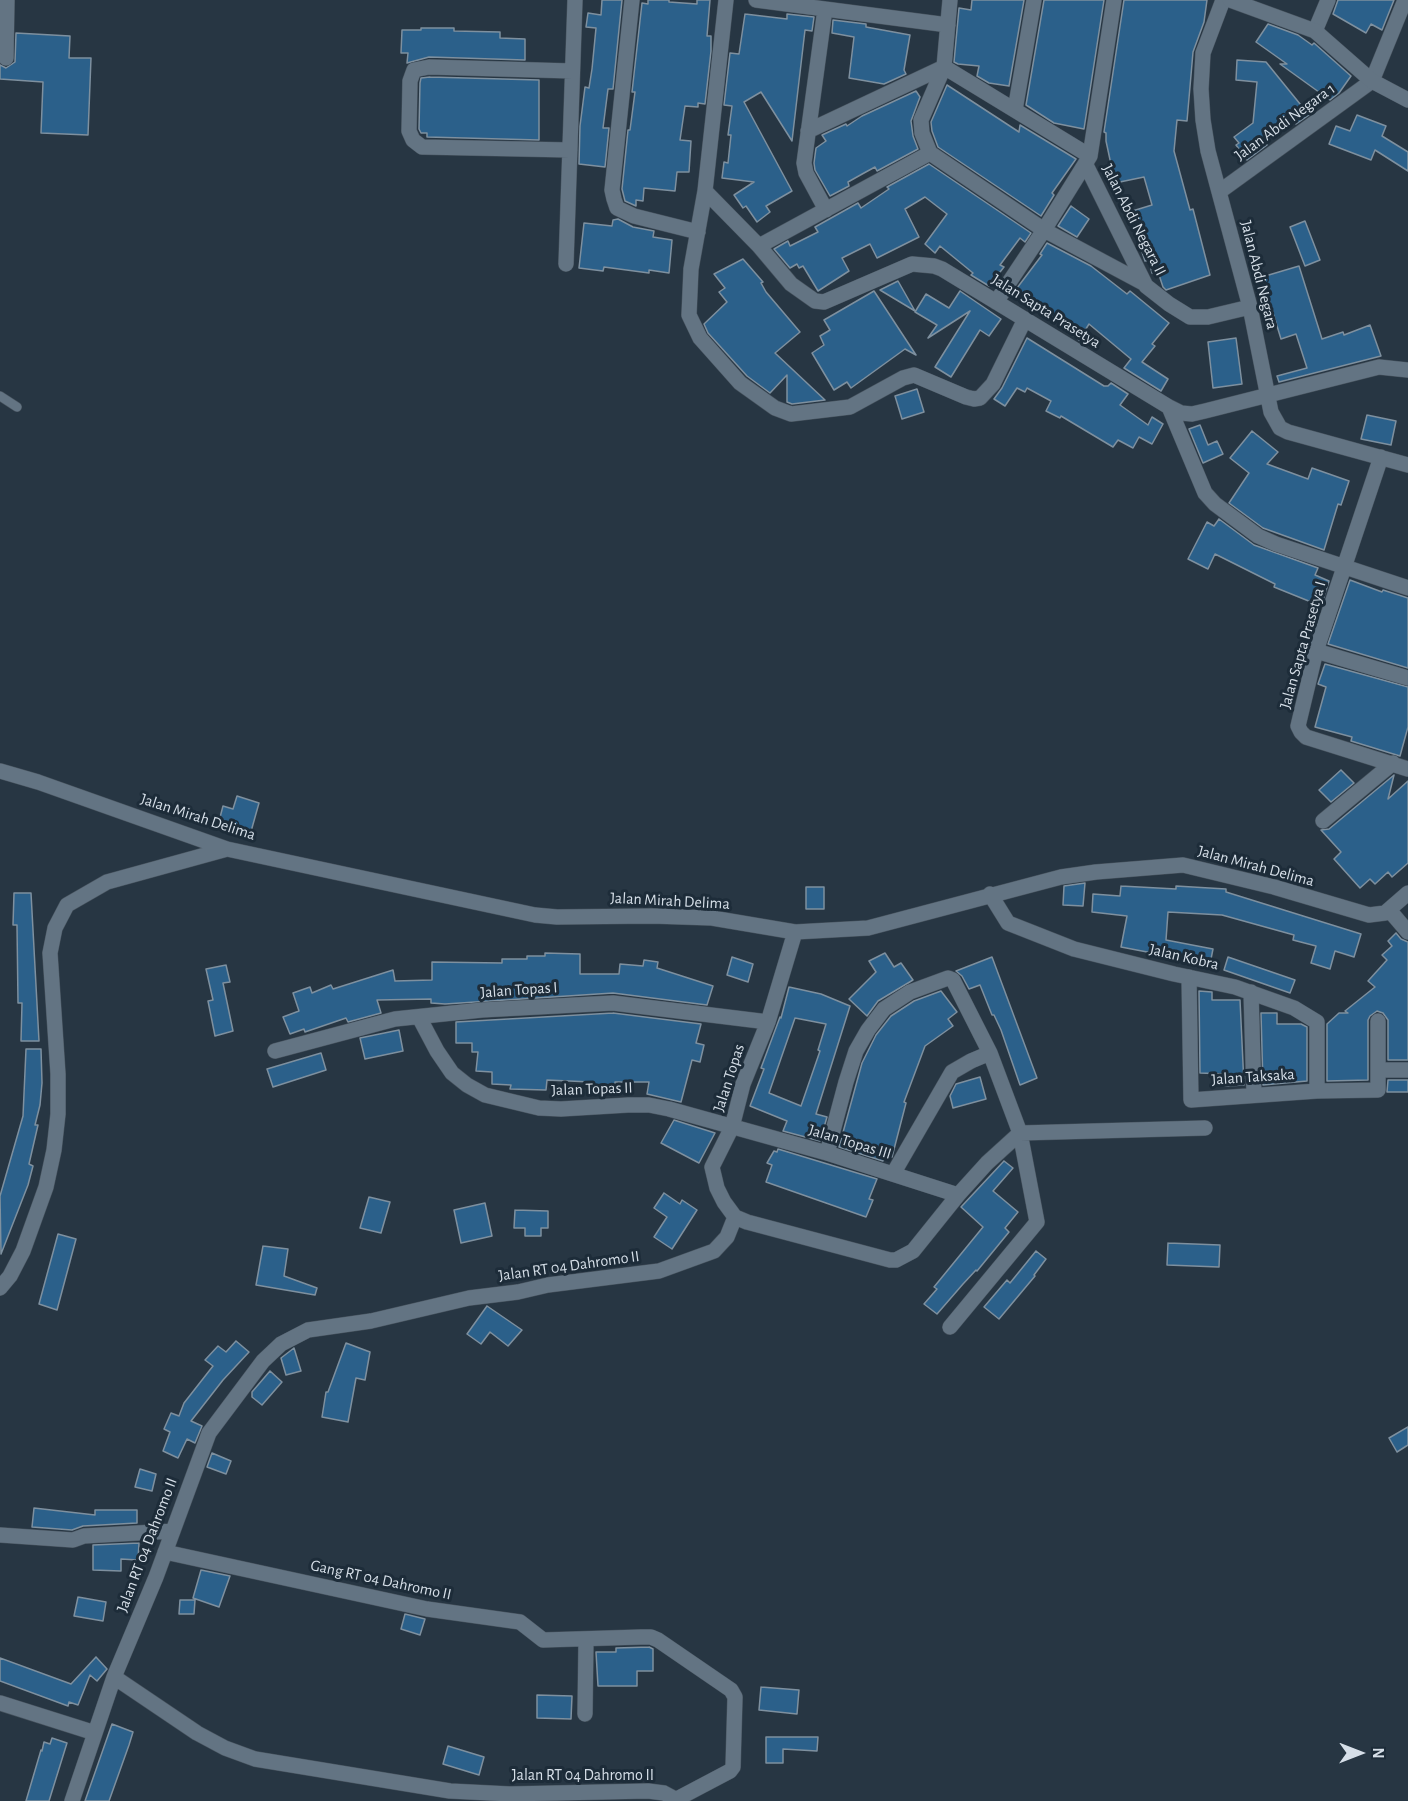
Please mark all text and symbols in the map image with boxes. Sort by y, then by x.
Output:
street label: Jalan Abdi Negara 1 [1231,79,1339,165]
street label: Jalan Abdi Negara II [1098,161,1170,279]
street label: Jalan Abdi Negara [1236,219,1282,331]
street label: Jalan Sapta Prasetya [988,270,1104,352]
street label: Jalan Sapta Prasetya I [1276,579,1330,711]
street label: Jalan Mirah Delima [138,789,258,845]
street label: Jalan Mirah Delima [1196,841,1316,891]
street label: Jalan Mirah Delima [610,888,730,914]
street label: Jalan Kobra [1147,940,1221,974]
street label: Jalan Topas I [480,978,558,1002]
street label: Jalan Topas [709,1042,749,1114]
street label: Jalan Taksaka [1211,1065,1295,1089]
street label: Jalan Topas II [551,1078,633,1100]
street label: Jalan Topas III [806,1120,894,1164]
street label: Jalan RT 04 Dahromo II [497,1247,641,1285]
street label: Jalan RT 04 Dahromo II [113,1475,181,1615]
street label: Gang RT 04 Dahromo II [309,1556,453,1604]
north arrow [1330,1723,1390,1783]
text: N [1370,1747,1386,1759]
street label: Jalan RT 04 Dahromo II [512,1765,654,1785]

